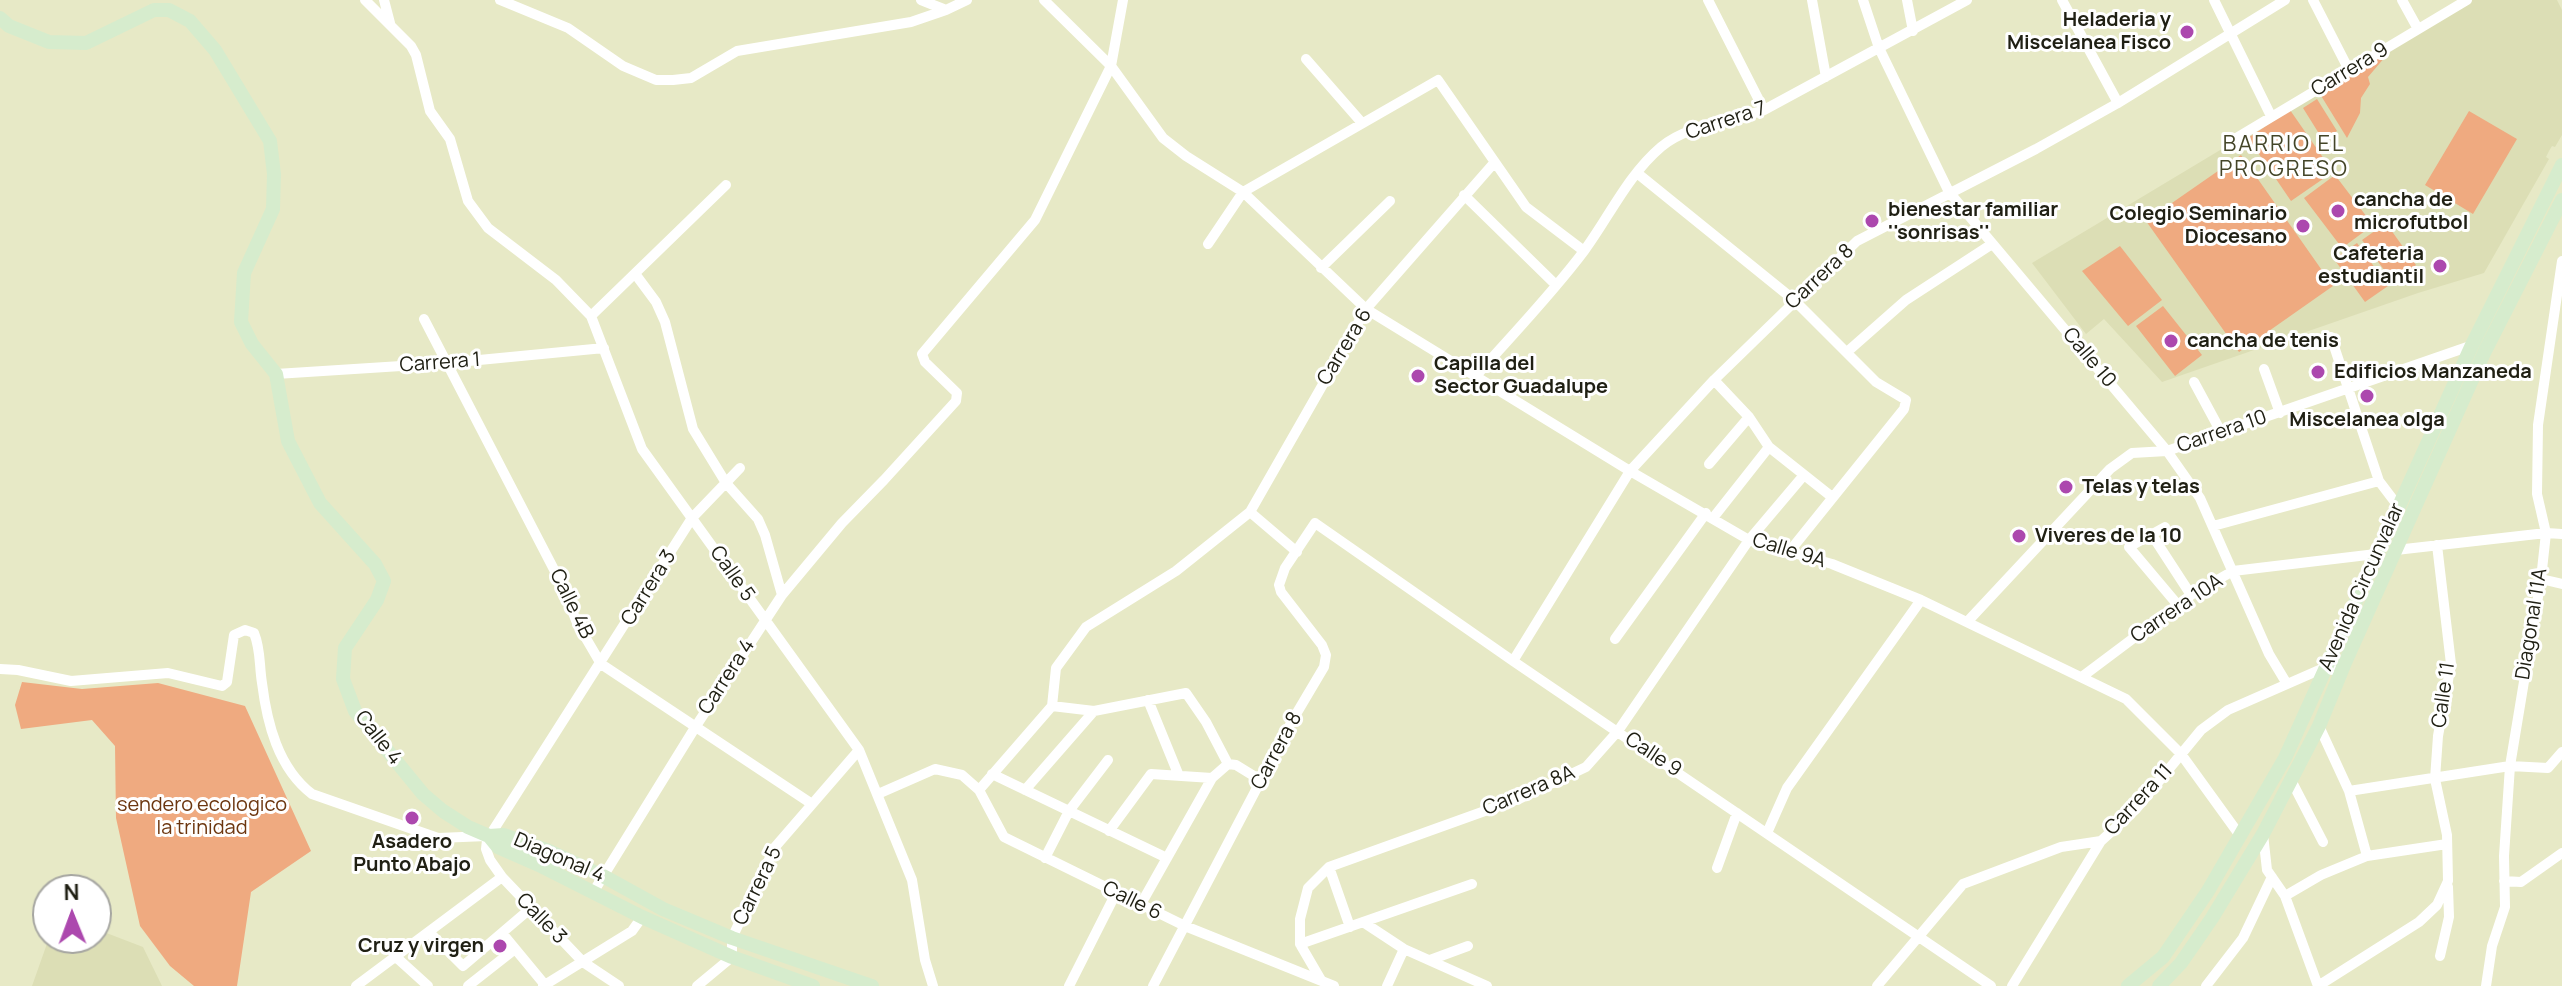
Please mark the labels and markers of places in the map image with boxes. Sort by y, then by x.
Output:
place label: Heladeria y Miscelanea Fisco [2007,8,2171,55]
marker: Heladeria y Miscelanea Fisco [2178,23,2196,41]
place label: cancha de microfutbol [2354,188,2468,235]
place label: bienestar familiar ''sonrisas'' [1888,198,2058,245]
place label: Colegio Seminario Diocesano [2109,202,2287,249]
marker: cancha de microfutbol [2329,202,2347,220]
marker: bienestar familiar ''sonrisas'' [1863,212,1881,230]
marker: Colegio Seminario Diocesano [2294,217,2312,235]
place label: Cafeteria estudiantil [2318,242,2424,289]
marker: Cafeteria estudiantil [2431,257,2449,275]
place label: cancha de tenis [2187,329,2339,353]
marker: cancha de tenis [2162,332,2180,350]
place label: Capilla del Sector Guadalupe [1434,352,1608,399]
place label: Edificios Manzaneda [2334,360,2532,384]
marker: Edificios Manzaneda [2309,363,2327,381]
marker: Capilla del Sector Guadalupe [1409,367,1427,385]
marker: Miscelanea olga [2358,387,2376,405]
place label: Miscelanea olga [2289,408,2445,432]
place label: Telas y telas [2082,475,2200,499]
marker: Telas y telas [2057,478,2075,496]
place label: Viveres de la 10 [2035,524,2182,548]
marker: Viveres de la 10 [2010,527,2028,545]
marker: Asadero Punto Abajo [403,809,421,827]
place label: Asadero Punto Abajo [353,830,471,877]
place label: Cruz y virgen [358,934,484,958]
marker: Cruz y virgen [491,937,509,955]

